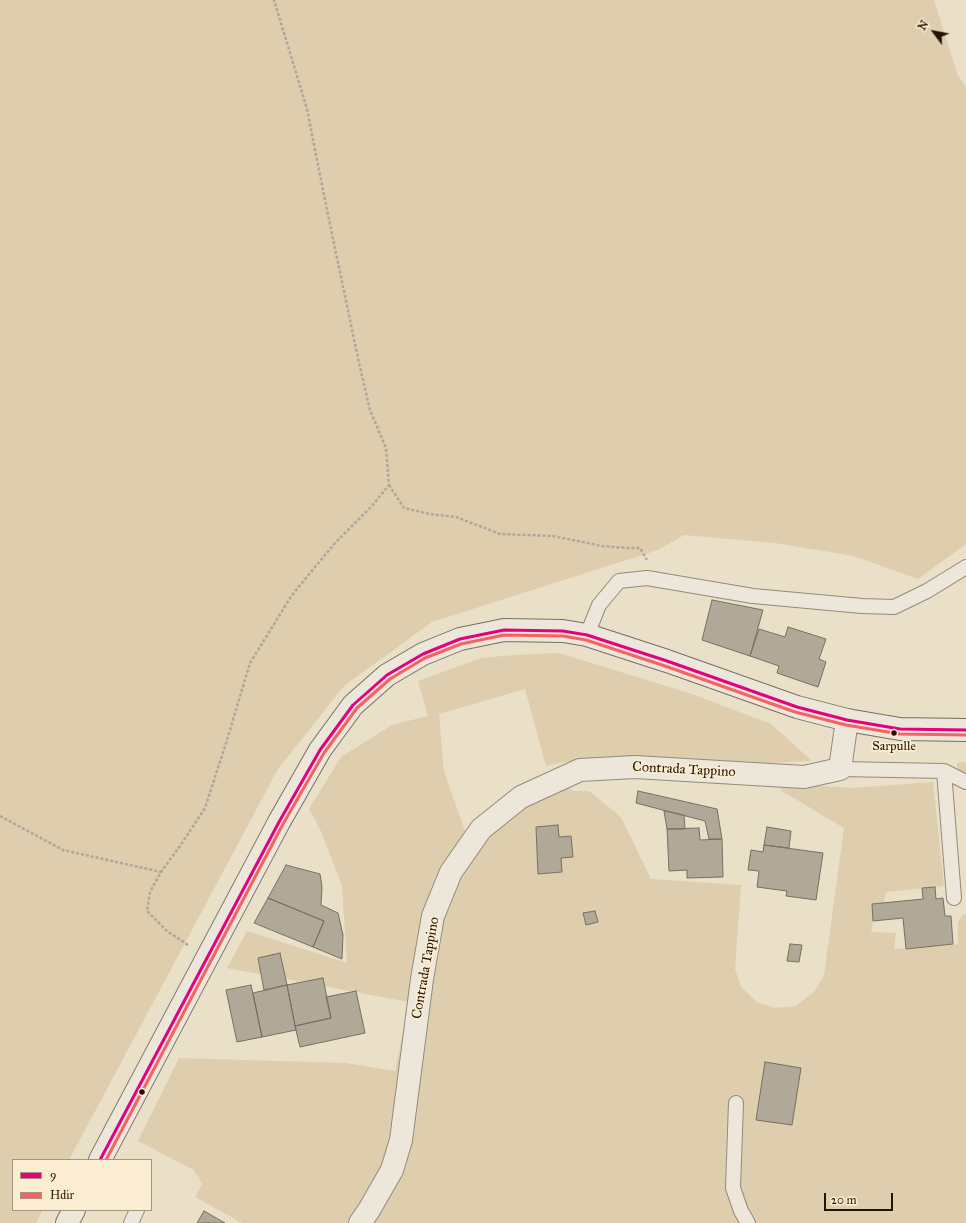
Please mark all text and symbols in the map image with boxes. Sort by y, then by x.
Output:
north arrow [914,12,954,52]
text: N [915,18,931,33]
marker: Sarpulle [889,728,899,738]
place label: Sarpulle [872,739,916,755]
street label: Contrada Tappino [632,759,736,781]
street label: Contrada Tappino [409,916,443,1020]
unlabelled marker [137,1087,147,1097]
legend [12,1159,152,1211]
text: 9 [50,1168,56,1182]
scale bar [826,1185,895,1211]
text: Hdir [50,1188,74,1202]
text: 20 m [831,1193,857,1207]

